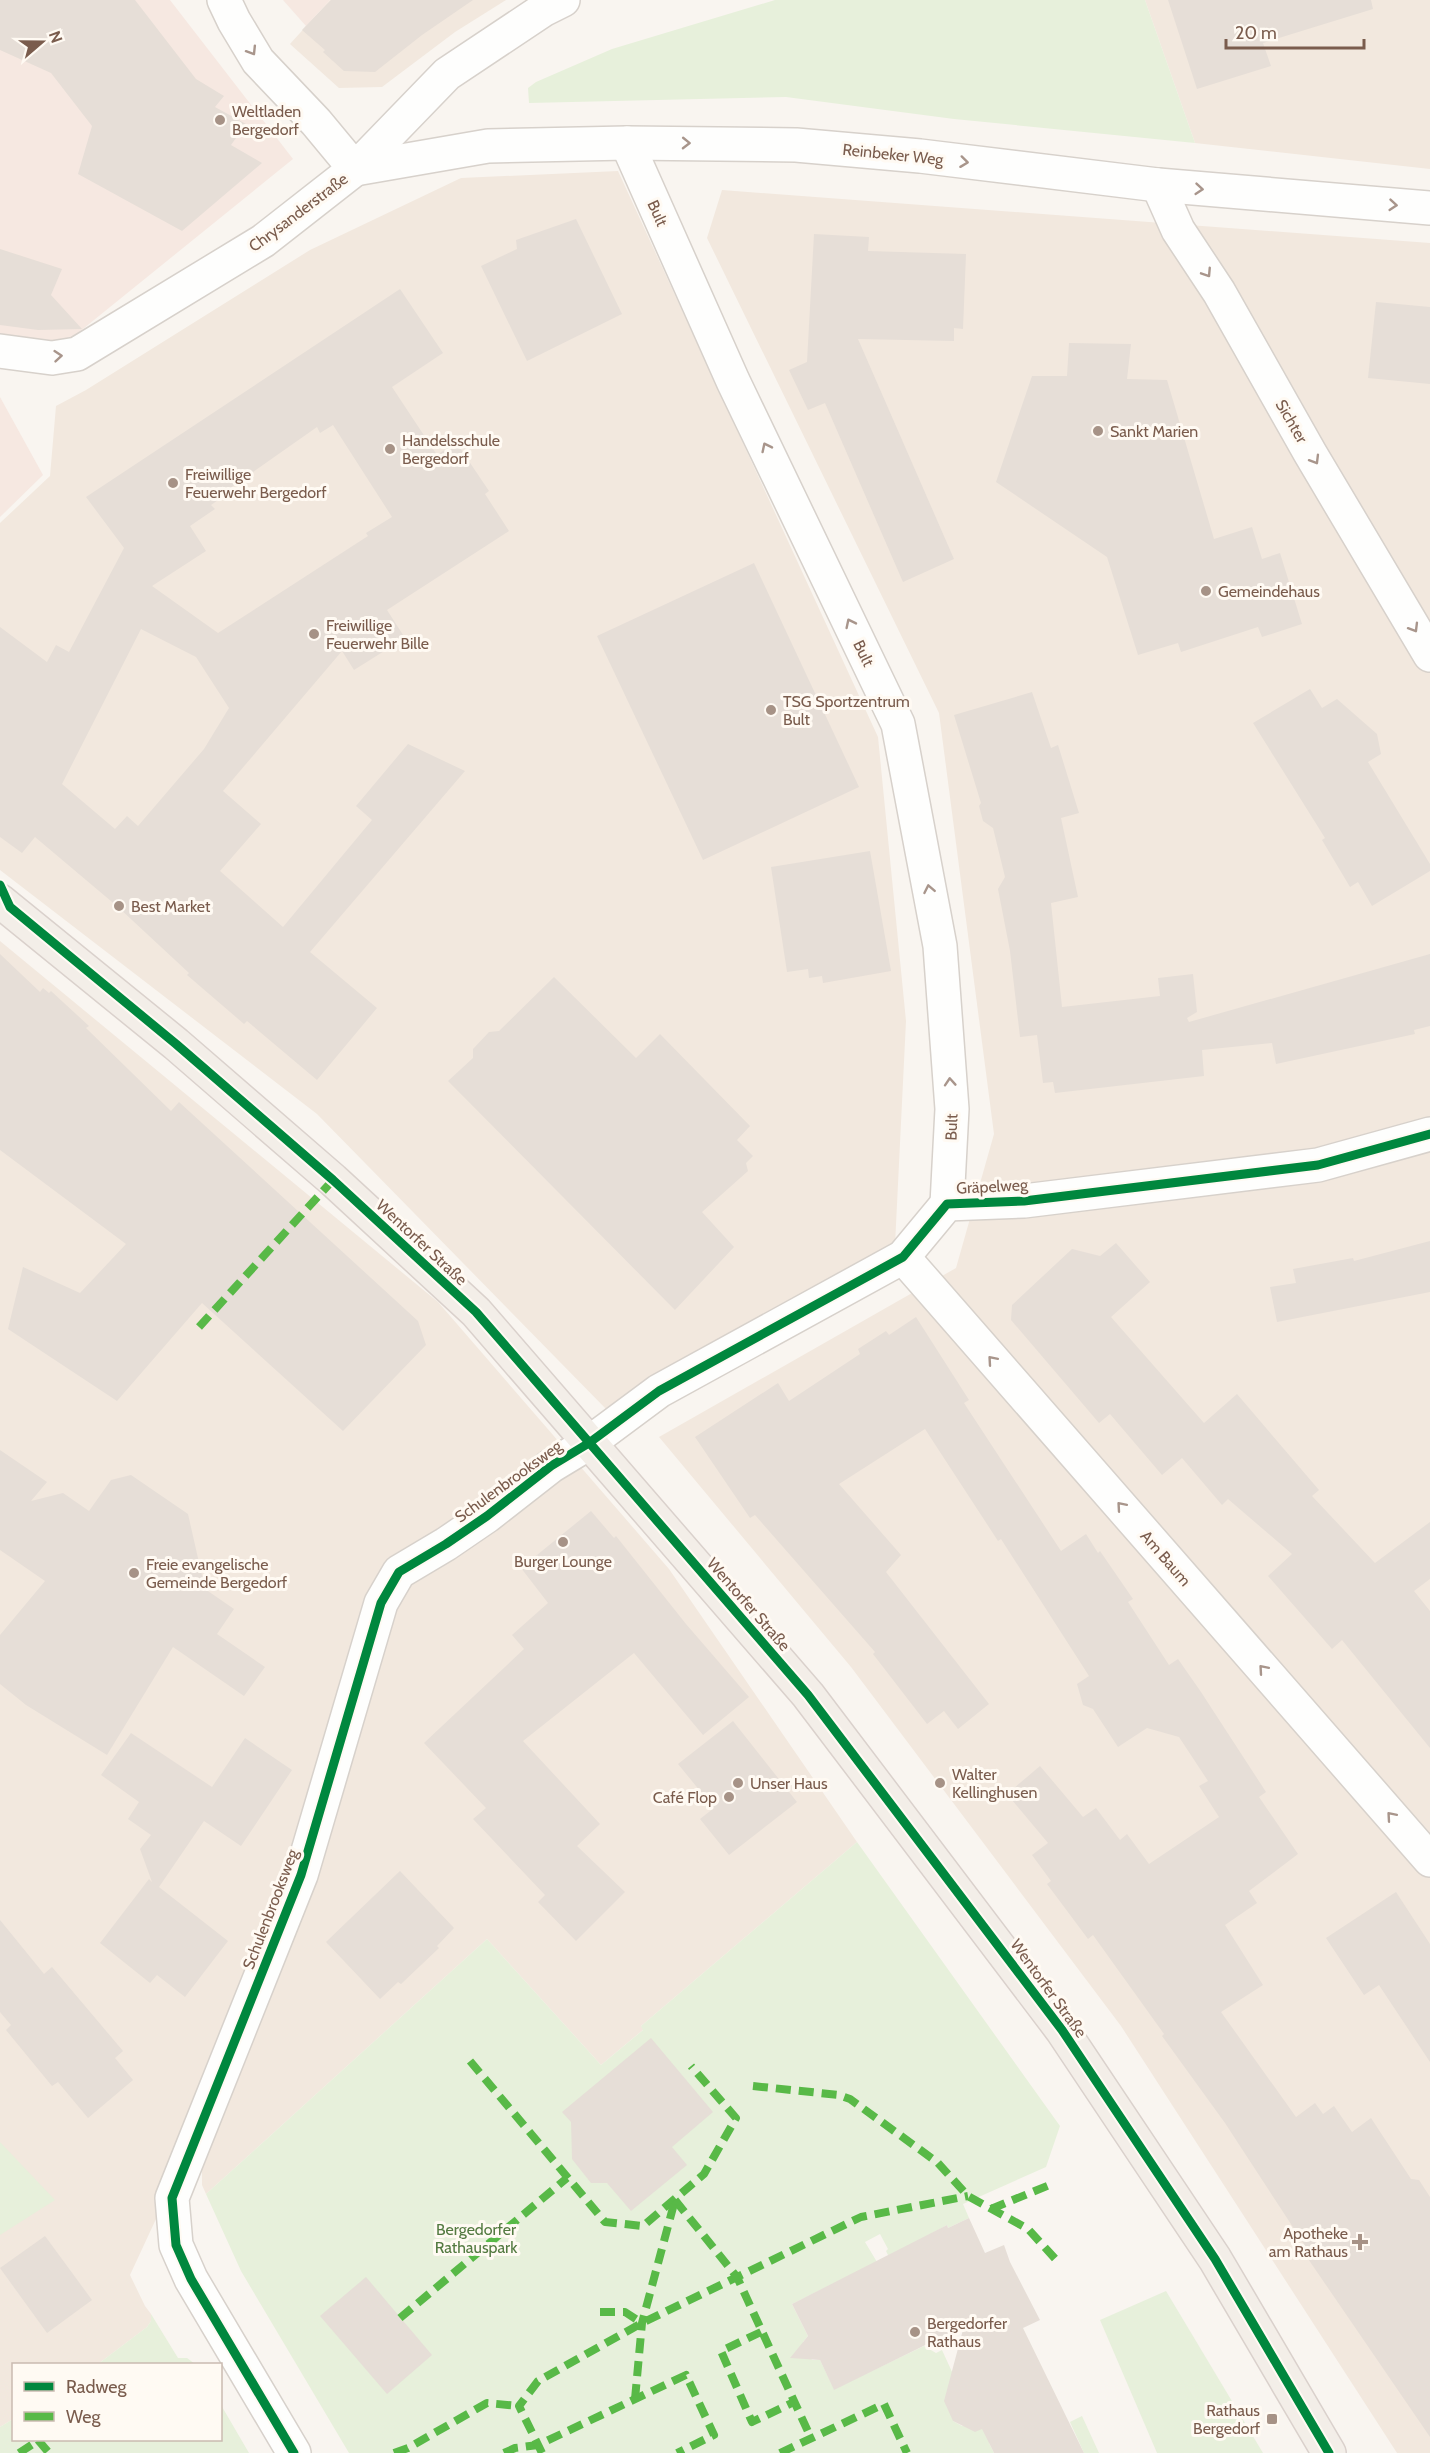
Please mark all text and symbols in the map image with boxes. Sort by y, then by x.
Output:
north arrow [12,12,72,72]
scale bar [1226,12,1364,50]
text: 20 m [1235,22,1277,44]
text: N [45,28,66,46]
one-way arrow [245,45,257,55]
place label: Weltladen Bergedorf [232,102,301,139]
marker: Weltladen Bergedorf [213,113,227,127]
one-way arrow [681,137,690,149]
street label: Reinbeker Weg [842,140,945,169]
one-way arrow [959,155,968,167]
street label: Chrysanderstraße [245,169,352,256]
one-way arrow [1195,182,1204,195]
street label: Bult [643,197,672,230]
one-way arrow [1389,198,1398,211]
one-way arrow [1199,267,1211,277]
one-way arrow [53,350,63,363]
street label: Sichter [1272,396,1312,447]
place label: Sankt Marien [1110,422,1198,441]
marker: Sankt Marien [1091,424,1105,438]
place label: Handelsschule Bergedorf [402,431,500,468]
marker: Handelsschule Bergedorf [383,442,397,456]
one-way arrow [761,443,773,454]
one-way arrow [1307,454,1319,464]
place label: Freiwillige Feuerwehr Bergedorf [185,465,327,502]
marker: Freiwillige Feuerwehr Bergedorf [166,476,180,490]
place label: Gemeindehaus [1218,582,1320,601]
marker: Gemeindehaus [1199,584,1213,598]
place label: Freiwillige Feuerwehr Bille [326,616,429,653]
one-way arrow [845,619,857,630]
one-way arrow [1407,622,1418,632]
marker: Freiwillige Feuerwehr Bille [307,627,321,641]
street label: Bult [849,637,878,670]
place label: TSG Sportzentrum Bult [783,692,910,729]
marker: TSG Sportzentrum Bult [764,703,778,717]
one-way arrow [923,884,936,894]
place label: Best Market [131,897,211,916]
marker: Best Market [112,899,126,913]
one-way arrow [944,1078,957,1087]
street label: Bult [942,1113,961,1141]
street label: Gräpelweg [956,1175,1029,1198]
street label: Wentorfer Straße [372,1195,471,1289]
one-way arrow [988,1356,999,1367]
street label: Schulenbrooksweg [451,1436,566,1527]
one-way arrow [1117,1503,1128,1513]
street label: Am Baum [1136,1527,1195,1590]
marker: Burger Lounge [556,1535,570,1549]
place label: Burger Lounge [514,1552,612,1571]
street label: Wentorfer Straße [703,1554,794,1655]
place label: Freie evangelische Gemeinde Bergedorf [146,1555,288,1592]
marker: Freie evangelische Gemeinde Bergedorf [127,1566,141,1580]
one-way arrow [1259,1665,1270,1676]
place label: Walter Kellinghusen [952,1765,1037,1802]
place label: Unser Haus [750,1774,828,1793]
marker: Unser Haus [731,1776,745,1790]
marker: Walter Kellinghusen [933,1776,947,1790]
place label: Café Flop [653,1788,717,1807]
marker: Café Flop [722,1790,736,1804]
one-way arrow [1388,1812,1399,1823]
street label: Schulenbrooksweg [239,1845,303,1972]
street label: Wentorfer Straße [1006,1935,1091,2041]
park label: Bergedorfer Rathauspark [435,2220,518,2257]
place label: Apotheke am Rathaus [1269,2224,1348,2261]
marker: Apotheke am Rathaus [1353,2235,1367,2249]
place label: Bergedorfer Rathaus [927,2314,1008,2351]
marker: Bergedorfer Rathaus [908,2325,922,2339]
legend [12,2363,222,2441]
text: Radweg [66,2376,128,2398]
place label: Rathaus Bergedorf [1193,2401,1261,2438]
text: Weg [66,2406,102,2428]
marker: Rathaus Bergedorf [1265,2412,1279,2426]

